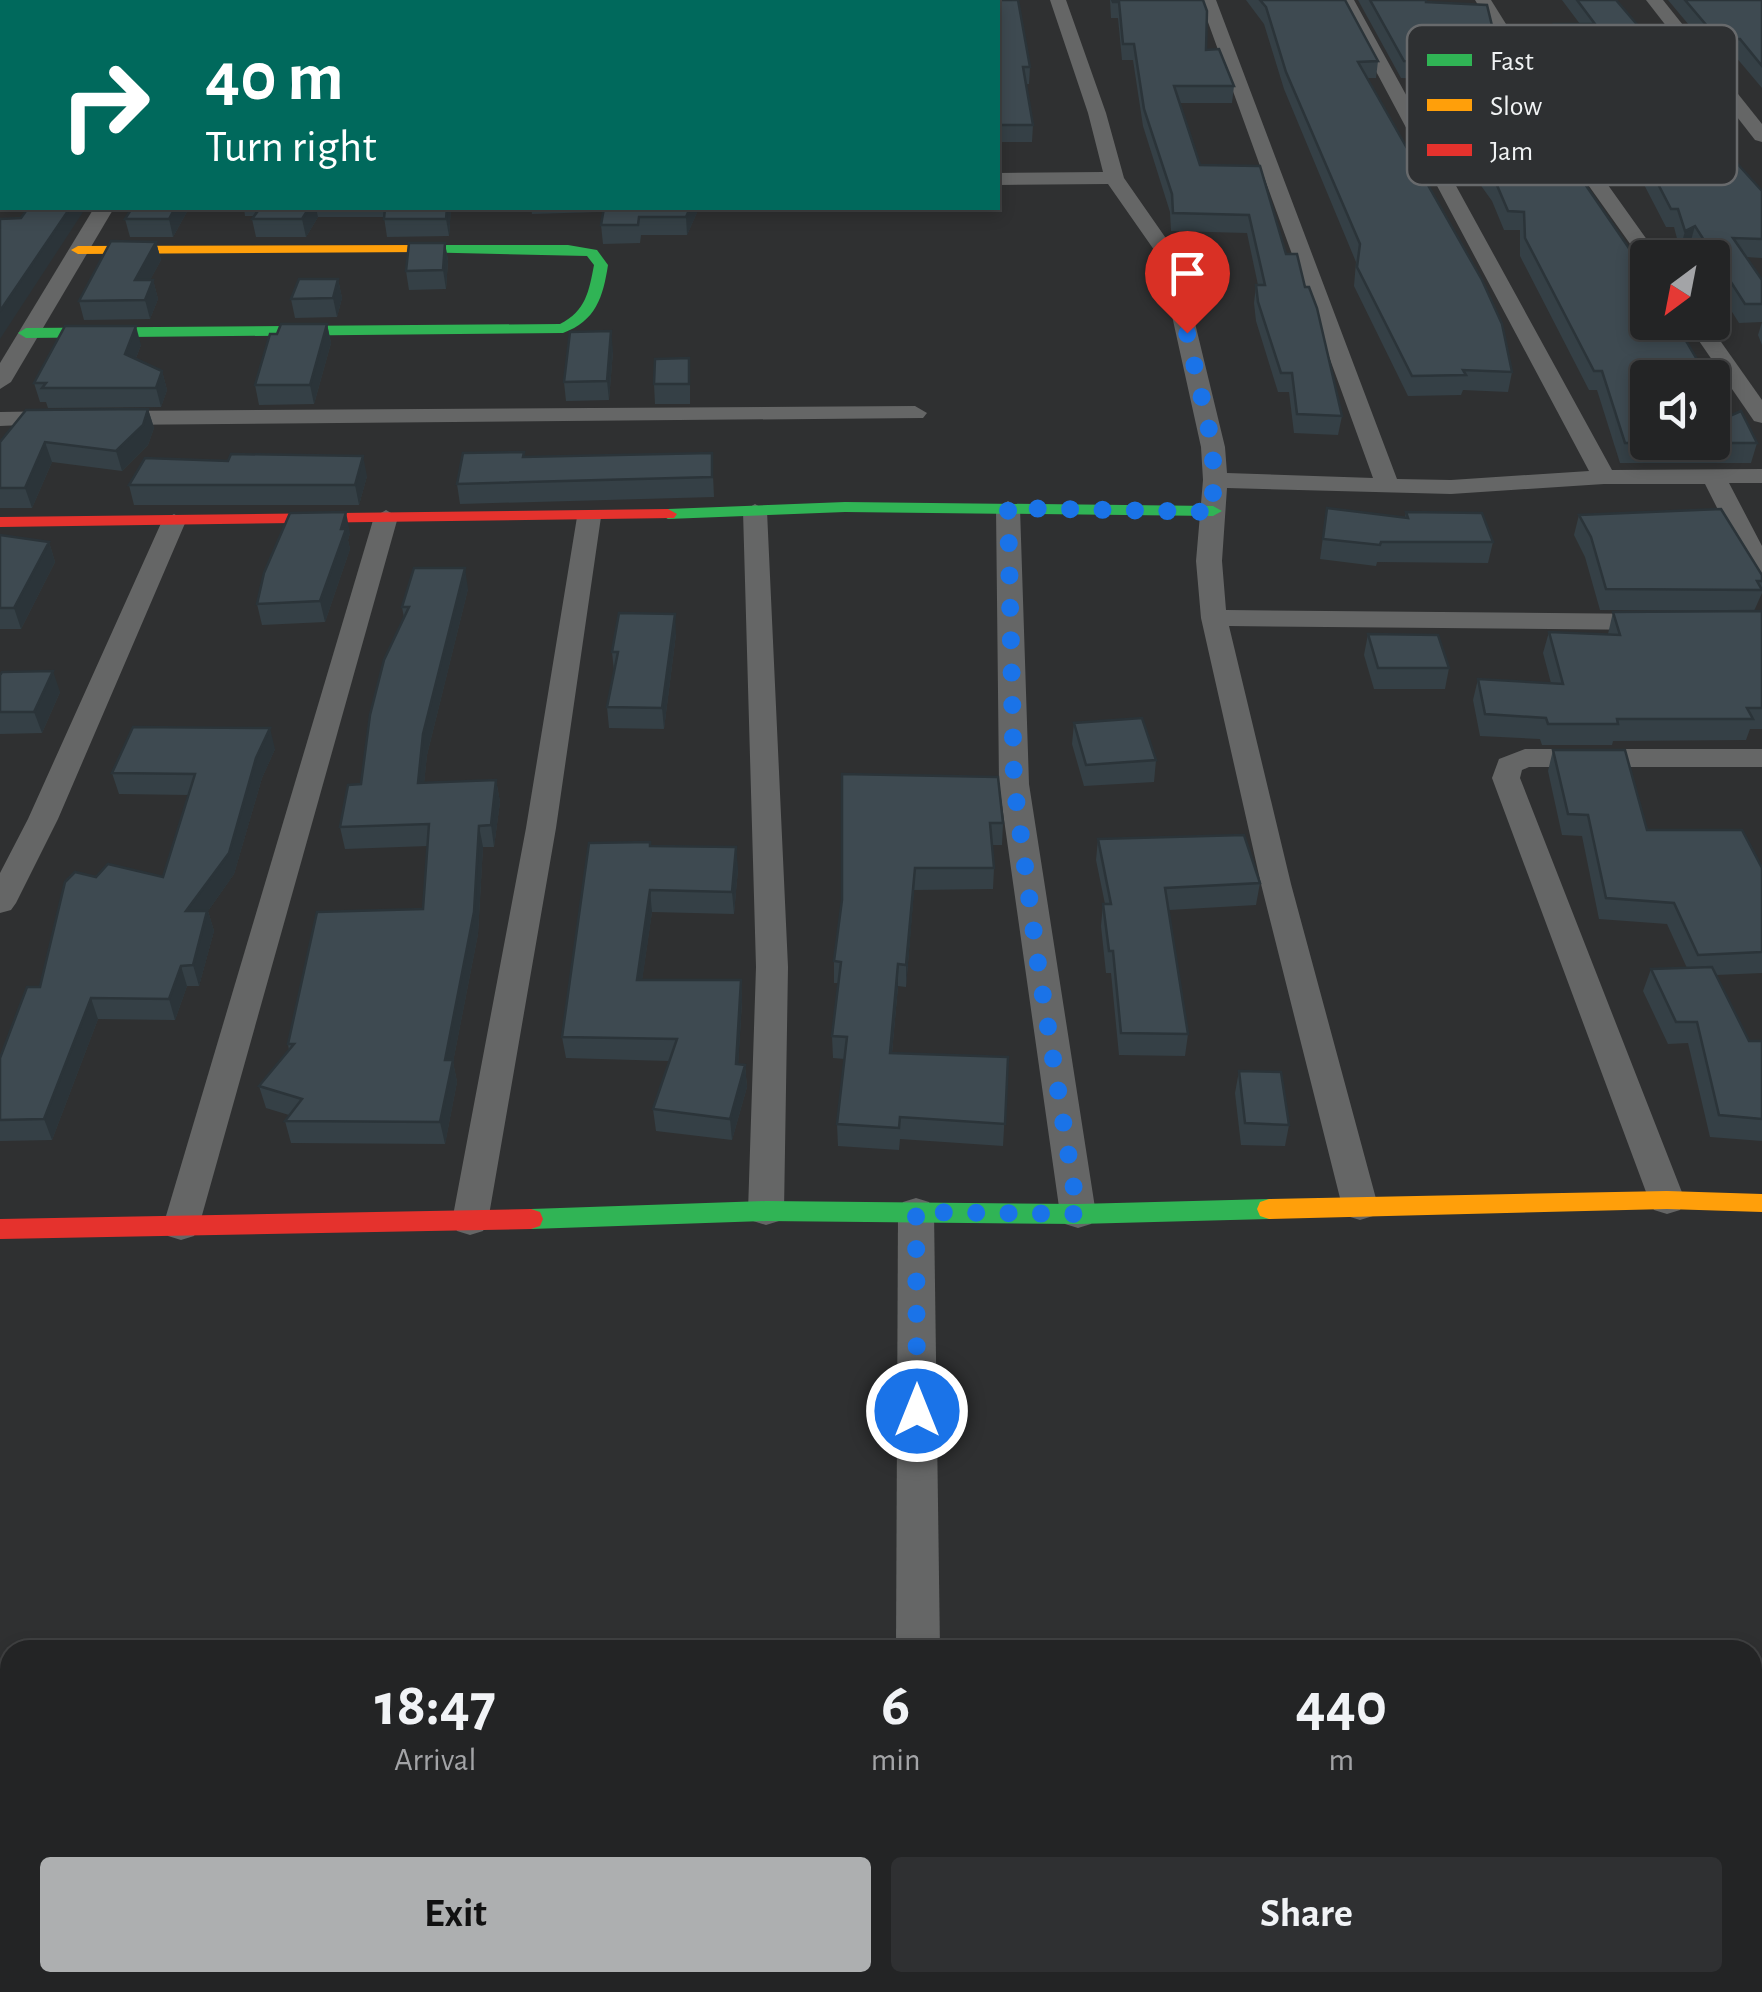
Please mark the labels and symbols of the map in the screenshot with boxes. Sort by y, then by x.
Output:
legend [1407,25,1737,185]
text: Fast [1490,48,1534,76]
text: Slow [1490,93,1542,121]
text: Jam [1490,138,1533,166]
pin [1145,231,1230,334]
north arrow [1630,240,1730,340]
position arrow [865,1359,969,1463]

